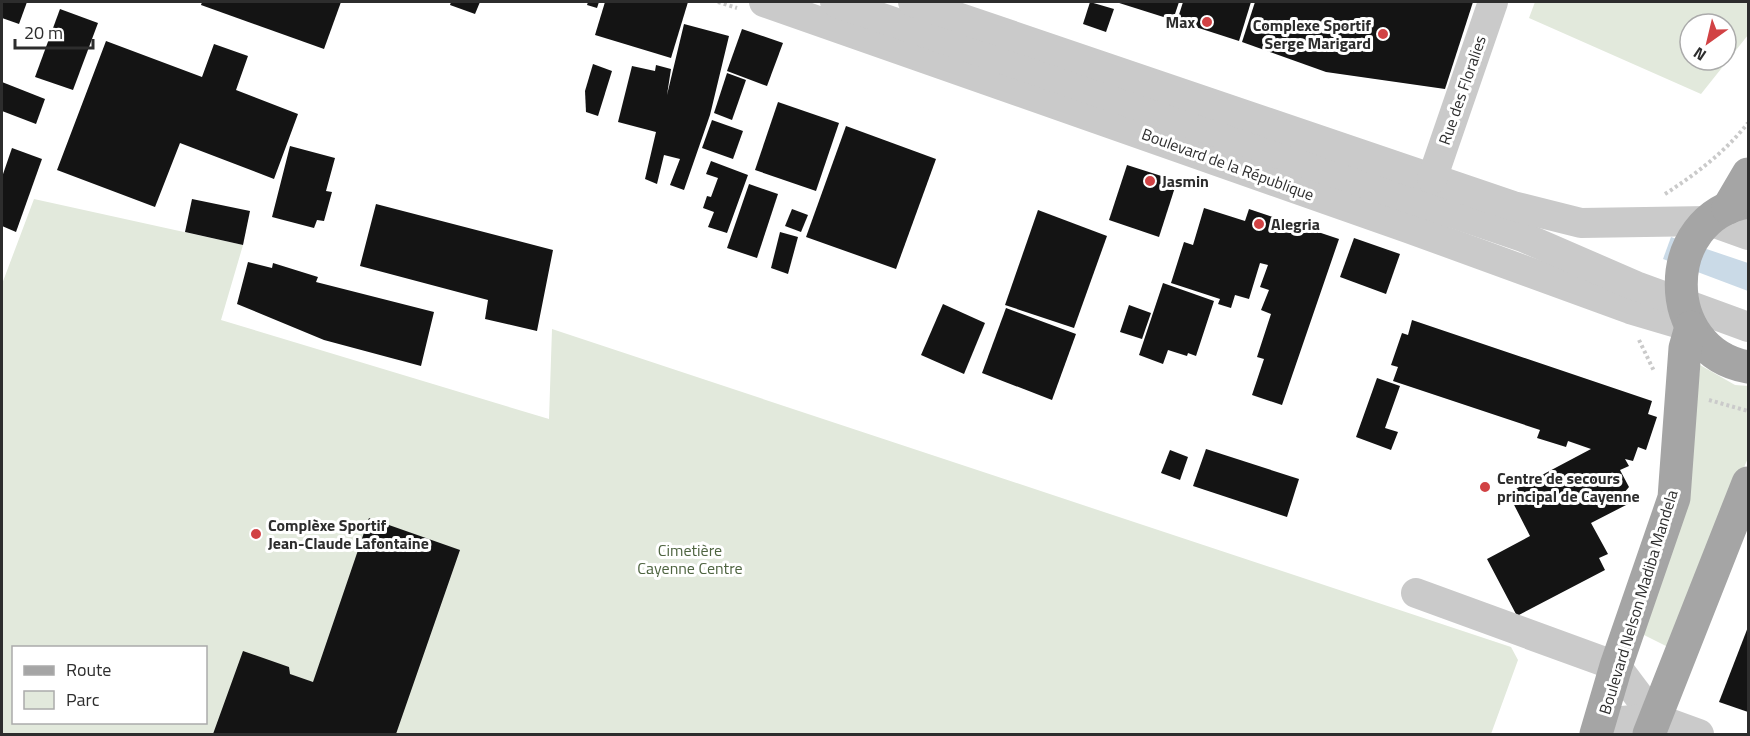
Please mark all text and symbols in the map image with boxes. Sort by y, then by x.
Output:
place label: Max [1166,10,1195,34]
scale bar [15,12,93,50]
north arrow [1678,12,1738,72]
place label: Complexe Sportif Serge Marigard [1253,13,1371,55]
marker: Max [1200,15,1214,29]
text: 20 m [24,19,63,46]
marker: Complexe Sportif Serge Marigard [1376,27,1390,41]
street label: Rue des Floralies [1432,32,1492,148]
text: N [1688,41,1711,67]
street label: Boulevard de la République [1138,122,1318,206]
place label: Jasmin [1162,169,1209,193]
marker: Jasmin [1143,174,1157,188]
place label: Alegria [1271,212,1320,236]
marker: Alegria [1252,217,1266,231]
place label: Centre de secours principal de Cayenne [1497,466,1640,508]
marker: Centre de secours principal de Cayenne [1478,480,1492,494]
street label: Boulevard Nelson Madiba Mandela [1592,487,1684,717]
place label: Complèxe Sportif Jean-Claude Lafontaine [268,513,429,555]
marker: Complèxe Sportif Jean-Claude Lafontaine [249,527,263,541]
park label: Cimetière Cayenne Centre [637,538,743,580]
legend [12,646,207,724]
text: Route [66,656,111,683]
text: Parc [66,686,100,713]

